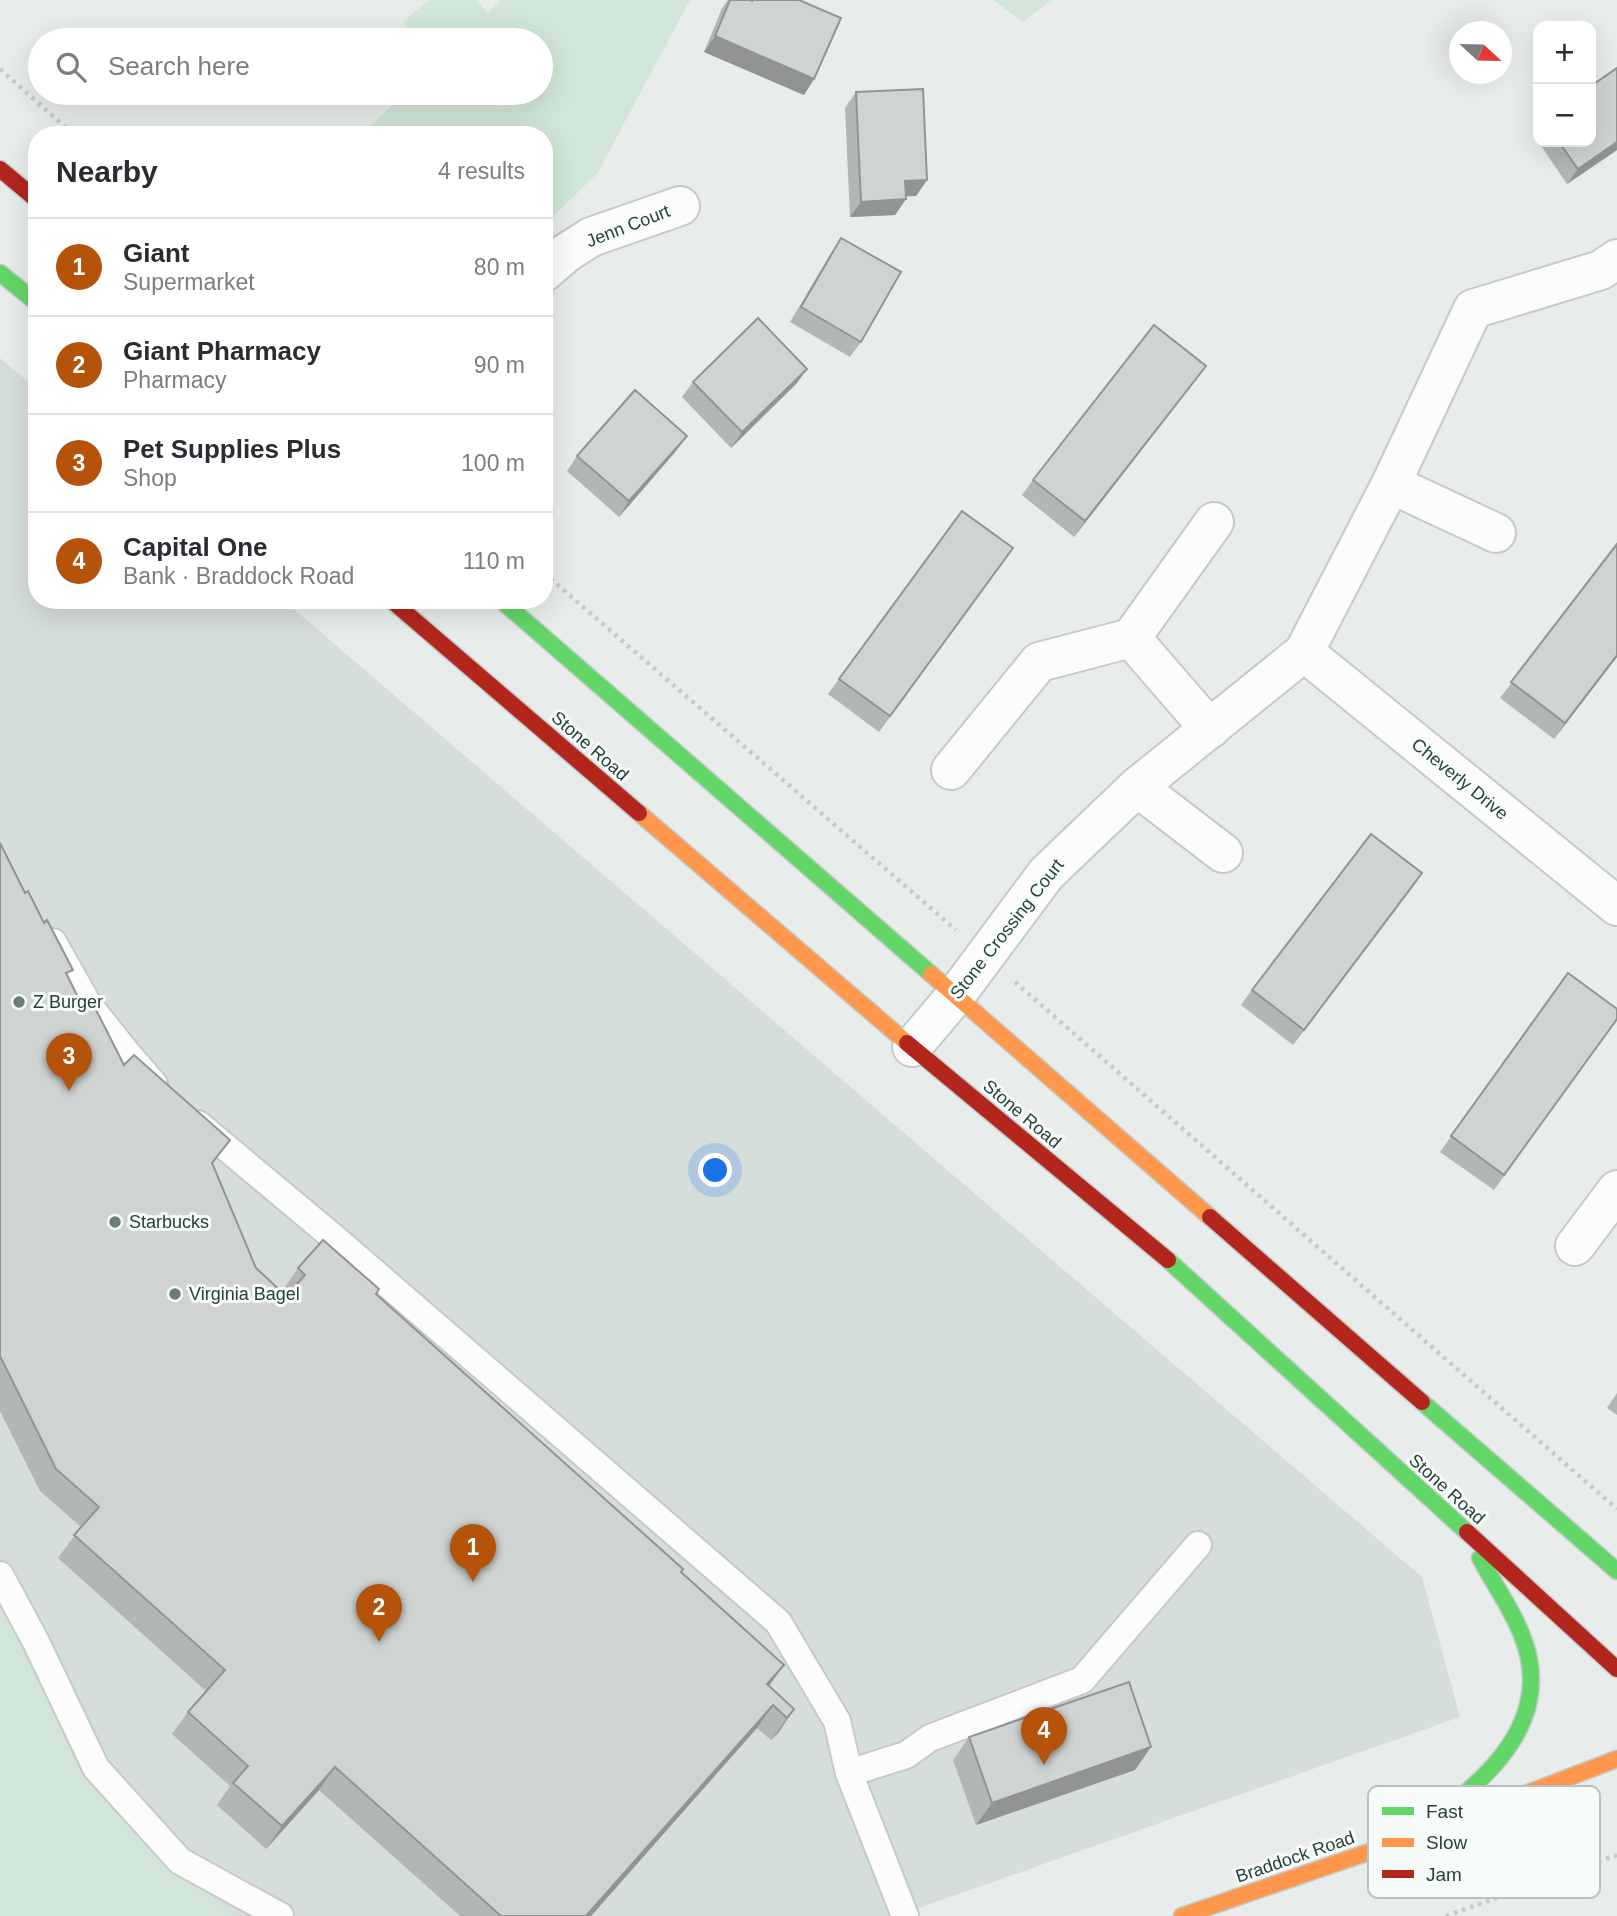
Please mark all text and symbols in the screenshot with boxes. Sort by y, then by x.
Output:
north arrow [1449,21,1512,84]
map controls [1533,21,1596,147]
button: + [1533,21,1596,84]
search box [28,28,553,105]
icon: search [52,48,90,86]
text: Search here [108,51,250,81]
button: − [1533,84,1596,147]
text: Nearby [56,155,158,188]
text: 4 results [438,158,525,184]
street label: Jenn Court [583,201,673,251]
text: Giant [123,238,189,268]
text: 1 [73,254,85,280]
text: 80 m [474,254,525,280]
text: Supermarket [123,269,255,295]
text: Giant Pharmacy [123,336,321,366]
text: 2 [73,352,85,378]
text: 90 m [474,352,525,378]
text: Pharmacy [123,367,227,393]
text: Pet Supplies Plus [123,434,341,464]
text: 3 [73,450,85,476]
text: 100 m [461,450,525,476]
text: Shop [123,465,177,491]
text: Capital One [123,532,267,562]
text: 4 [73,548,85,574]
text: 110 m [463,548,525,574]
text: Bank · Braddock Road [123,563,354,589]
street label: Stone Road [548,707,632,785]
street label: Cheverly Drive [1408,734,1512,824]
street label: Stone Crossing Court [946,855,1068,1003]
place label: Z Burger [33,992,103,1012]
marker: Z Burger [11,994,27,1010]
pin: 3 [46,1033,92,1091]
street label: Stone Road [979,1076,1065,1152]
your location [698,1153,732,1187]
place label: Starbucks [129,1212,209,1232]
marker: Starbucks [107,1214,123,1230]
place label: Virginia Bagel [189,1284,300,1304]
marker: Virginia Bagel [167,1286,183,1302]
street label: Stone Road [1405,1450,1489,1528]
pin: 1 [450,1524,496,1582]
pin: 2 [356,1584,402,1642]
pin: 4 [1021,1707,1067,1765]
legend [1368,1786,1600,1898]
text: Fast [1426,1801,1464,1822]
street label: Braddock Road [1233,1827,1357,1887]
text: Slow [1426,1832,1467,1853]
text: Jam [1426,1864,1462,1885]

